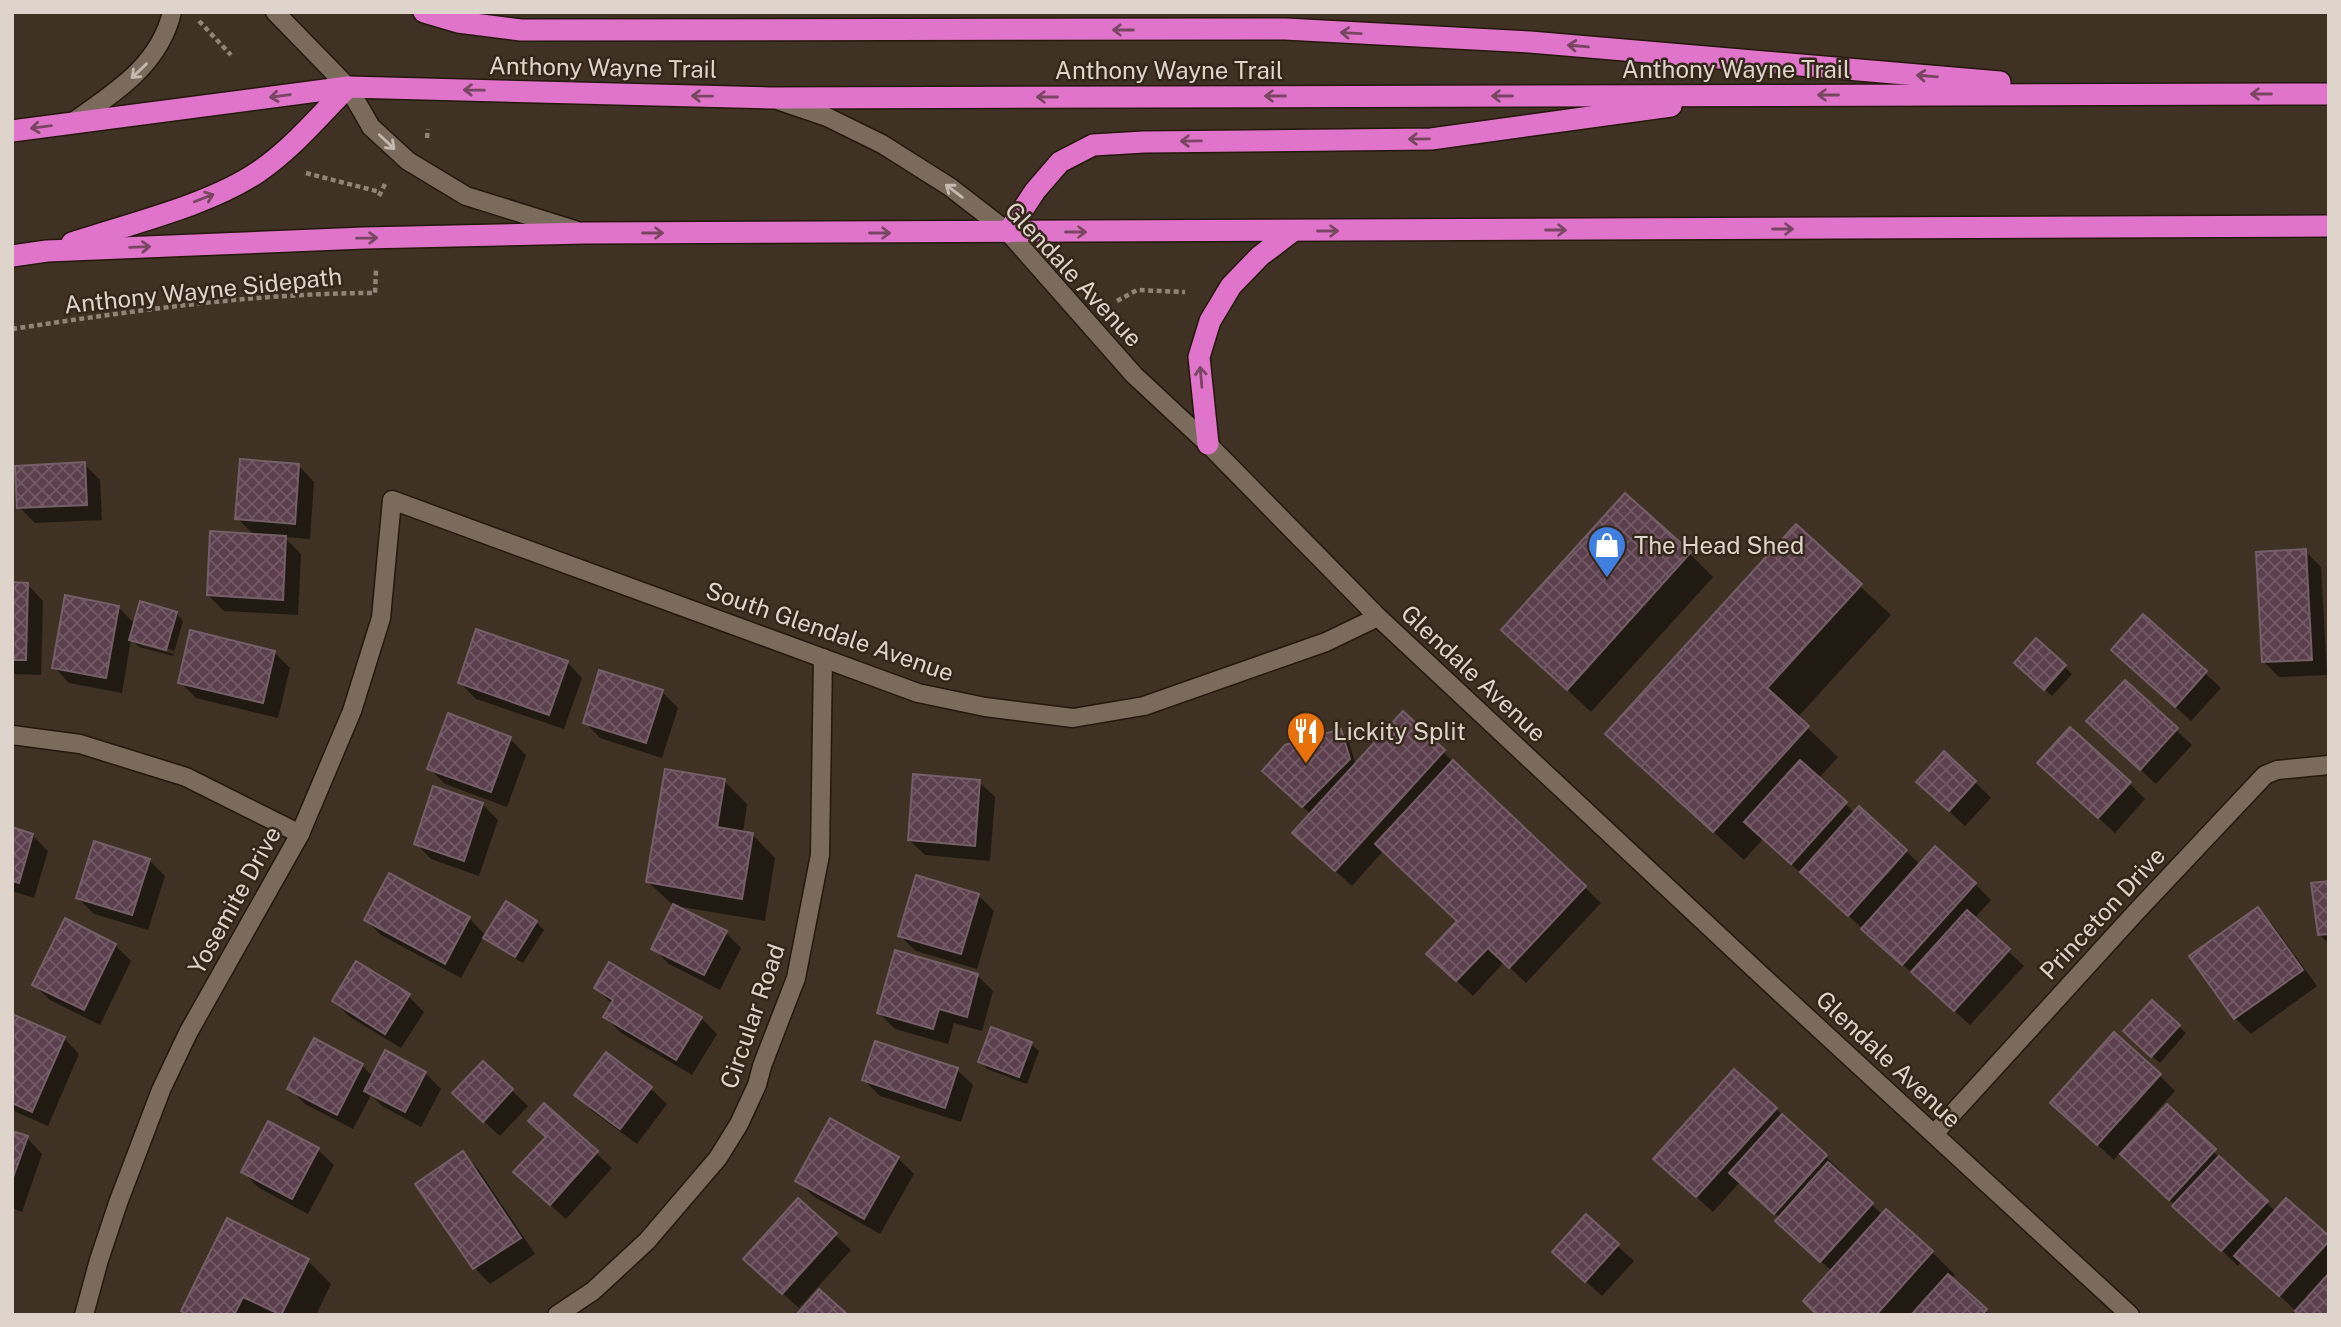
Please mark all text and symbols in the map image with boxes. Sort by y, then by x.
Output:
one-way arrow [1112,23,1135,37]
one-way arrow [1340,26,1363,39]
one-way arrow [1567,39,1590,52]
street label: Anthony Wayne Trail [489,51,717,83]
street label: Anthony Wayne Trail [1622,55,1850,83]
street label: Anthony Wayne Trail [1055,56,1283,84]
one-way arrow [131,62,148,79]
one-way arrow [1916,69,1938,82]
one-way arrow [463,83,486,97]
one-way arrow [2249,87,2272,101]
one-way arrow [1817,88,1840,102]
one-way arrow [269,89,292,102]
one-way arrow [691,89,714,103]
one-way arrow [1264,89,1287,103]
one-way arrow [1491,89,1514,103]
one-way arrow [1036,90,1059,104]
one-way arrow [30,121,53,134]
one-way arrow [1407,132,1430,146]
one-way arrow [378,133,395,150]
one-way arrow [1180,134,1203,148]
one-way arrow [945,183,964,198]
one-way arrow [193,191,215,204]
street label: Glendale Avenue [1000,196,1148,352]
one-way arrow [1772,222,1795,236]
one-way arrow [1544,223,1567,237]
one-way arrow [1317,224,1340,238]
one-way arrow [1065,225,1088,239]
one-way arrow [641,226,664,240]
one-way arrow [869,226,892,240]
one-way arrow [355,231,378,245]
one-way arrow [128,241,151,254]
street label: Anthony Wayne Sidepath [63,261,343,319]
one-way arrow [1194,366,1207,388]
shop icon: The Head Shed [1586,524,1628,579]
place label: The Head Shed [1634,531,1804,559]
street label: South Glendale Avenue [702,575,958,687]
street label: Glendale Avenue [1396,599,1552,747]
restaurant icon: Lickity Split [1285,710,1327,765]
place label: Lickity Split [1333,717,1466,745]
street label: Yosemite Drive [182,821,286,979]
street label: Princeton Drive [2034,841,2170,985]
street label: Circular Road [714,940,790,1092]
street label: Glendale Avenue [1811,985,1967,1133]

